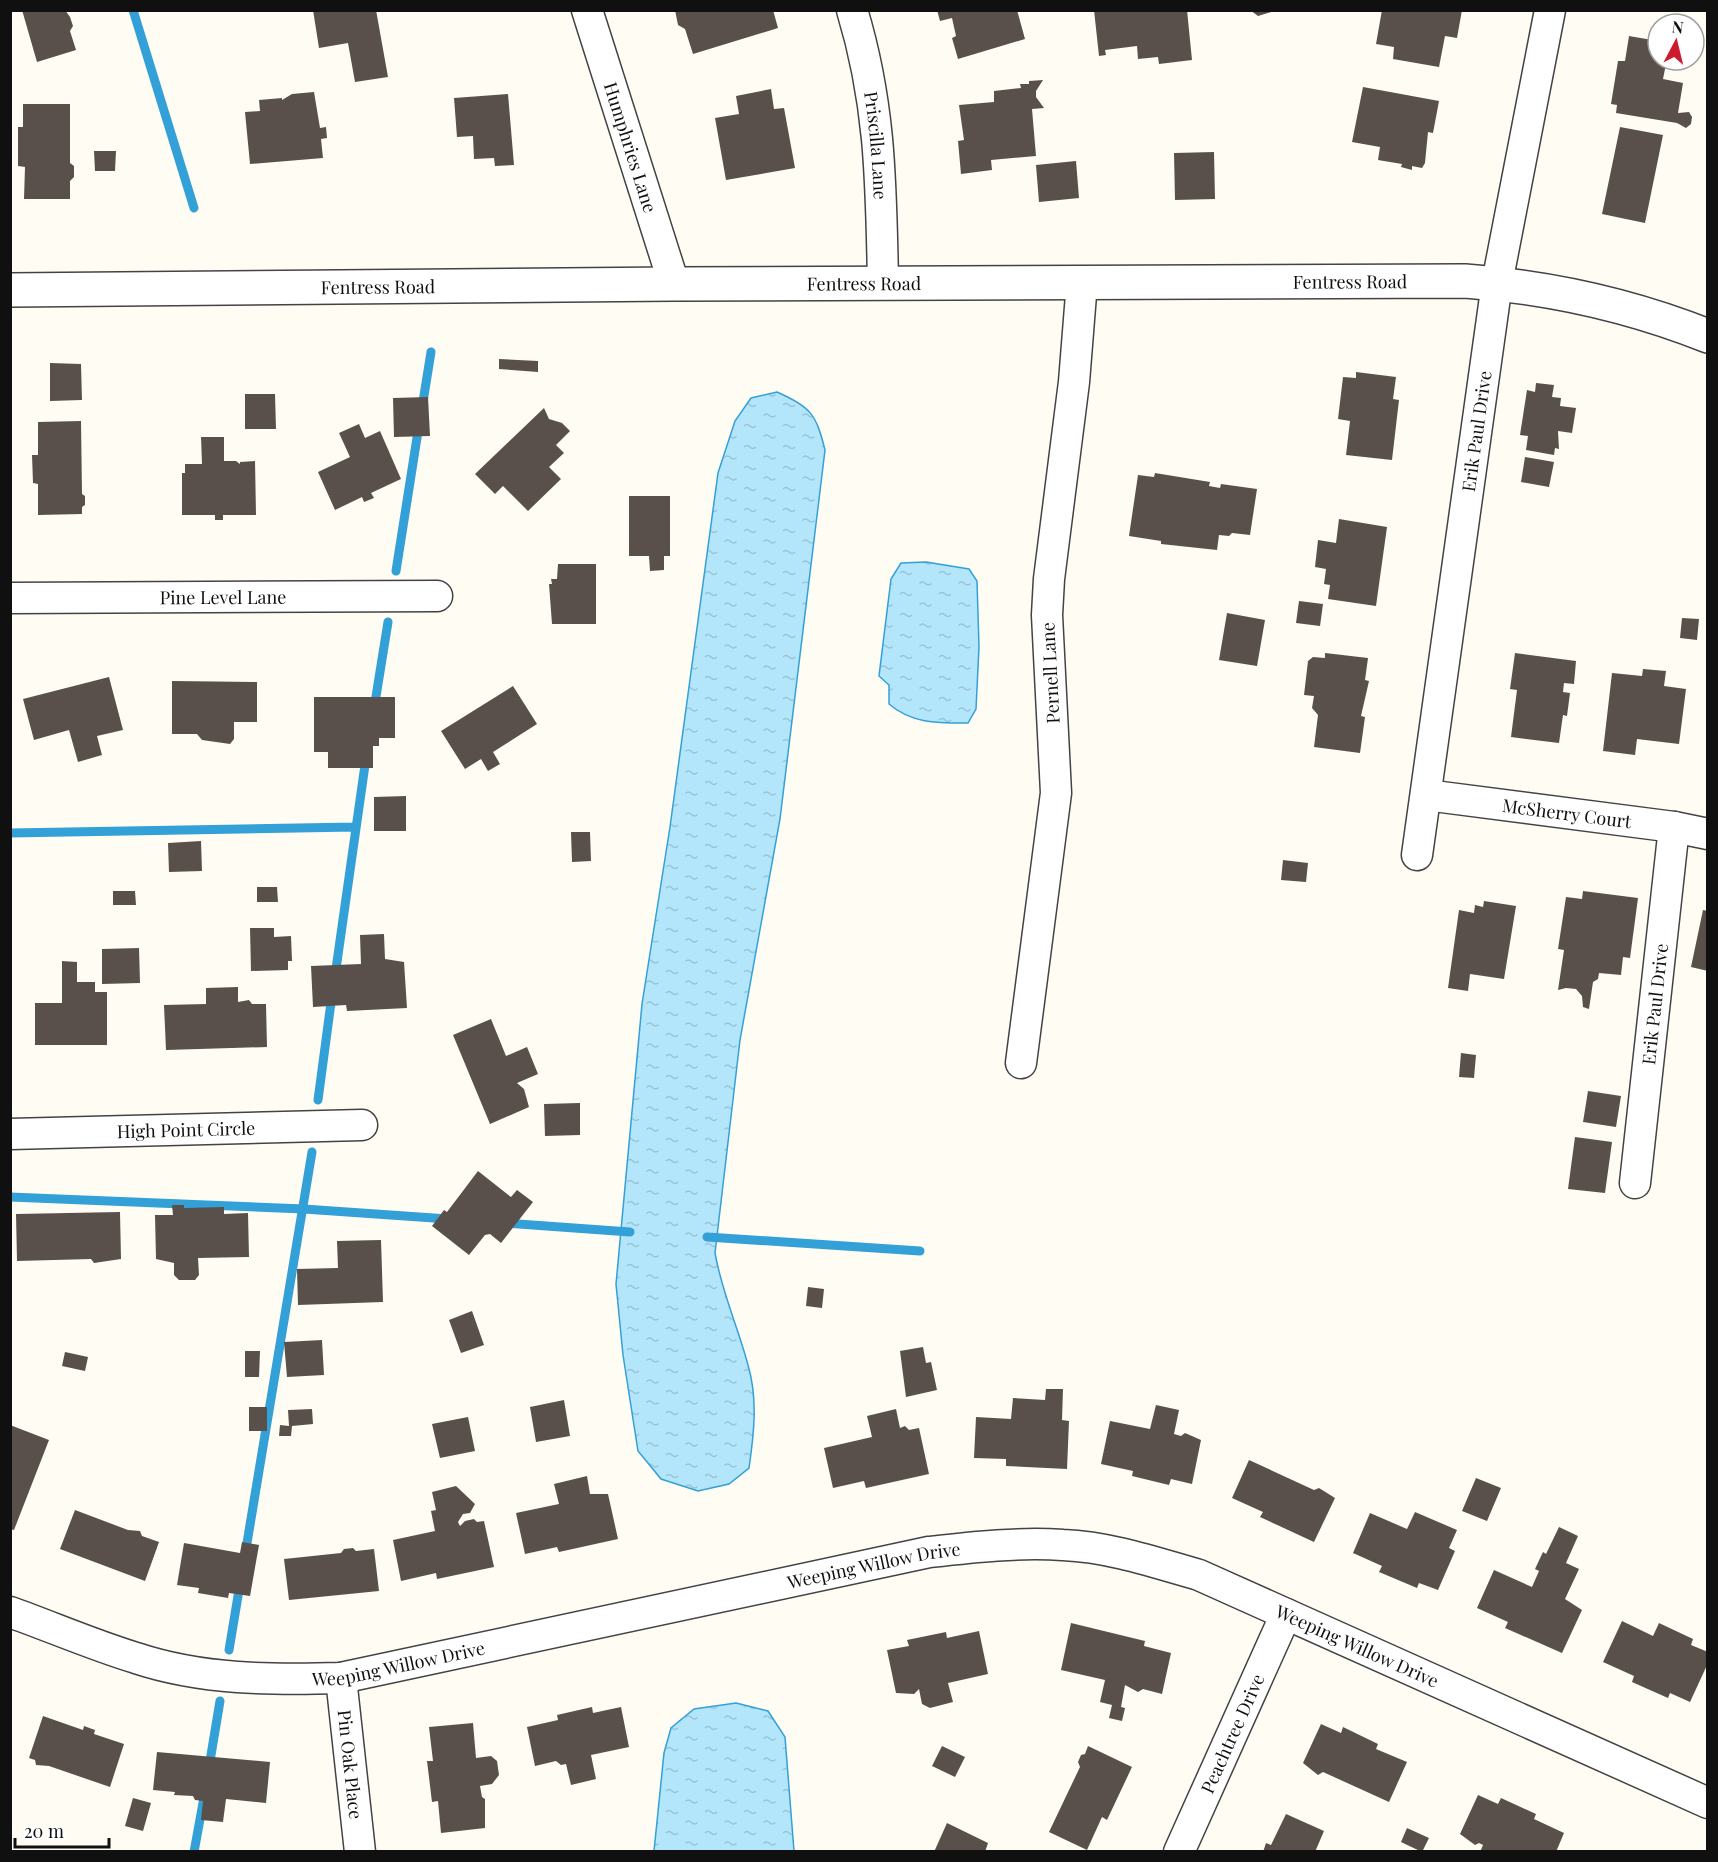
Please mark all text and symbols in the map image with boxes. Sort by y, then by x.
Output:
north arrow [1646,12,1706,72]
text: N [1671,15,1685,38]
street label: Humphries Lane [599,79,662,215]
street label: Priscilla Lane [859,90,893,200]
street label: Fentress Road [1293,269,1408,294]
street label: Fentress Road [807,271,922,295]
street label: Fentress Road [321,274,436,299]
street label: Erik Paul Drive [1456,369,1497,493]
street label: Pine Level Lane [160,585,286,609]
street label: Pernell Lane [1035,622,1065,724]
street label: McSherry Court [1501,793,1633,833]
street label: Erik Paul Drive [1636,942,1673,1066]
street label: High Point Circle [116,1116,255,1143]
street label: Weeping Willow Drive [784,1537,962,1594]
street label: Weeping Willow Drive [1271,1599,1442,1693]
street label: Weeping Willow Drive [311,1636,487,1691]
street label: Peachtree Drive [1195,1670,1270,1797]
street label: Pin Oak Place [333,1709,368,1820]
scale bar [15,1811,110,1849]
text: 20 m [24,1819,64,1843]

